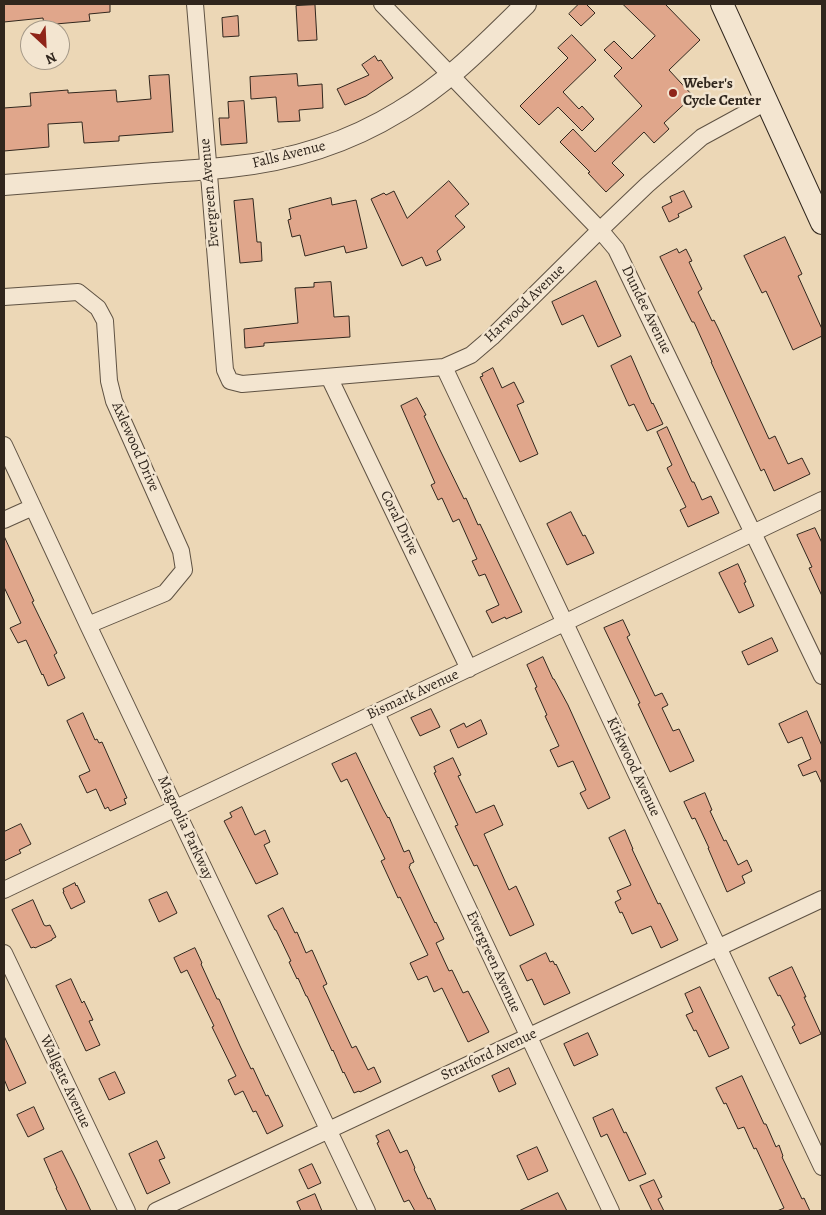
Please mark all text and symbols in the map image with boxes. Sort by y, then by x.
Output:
north arrow [20,20,70,70]
text: N [42,47,60,69]
place label: Weber's Cycle Center [683,75,761,110]
marker: Weber's Cycle Center [667,87,679,99]
street label: Falls Avenue [250,137,328,173]
street label: Evergreen Avenue [196,138,224,248]
street label: Harwood Avenue [481,261,569,347]
street label: Dundee Avenue [617,263,675,357]
street label: Axlewood Drive [107,399,163,495]
street label: Coral Drive [376,488,422,558]
street label: Bismark Avenue [364,666,462,724]
street label: Kirkwood Avenue [602,714,664,820]
street label: Magnolia Parkway [153,773,217,883]
street label: Evergreen Avenue [462,908,524,1016]
street label: Stratford Avenue [438,1025,540,1085]
street label: Wallgate Avenue [36,1033,94,1131]

